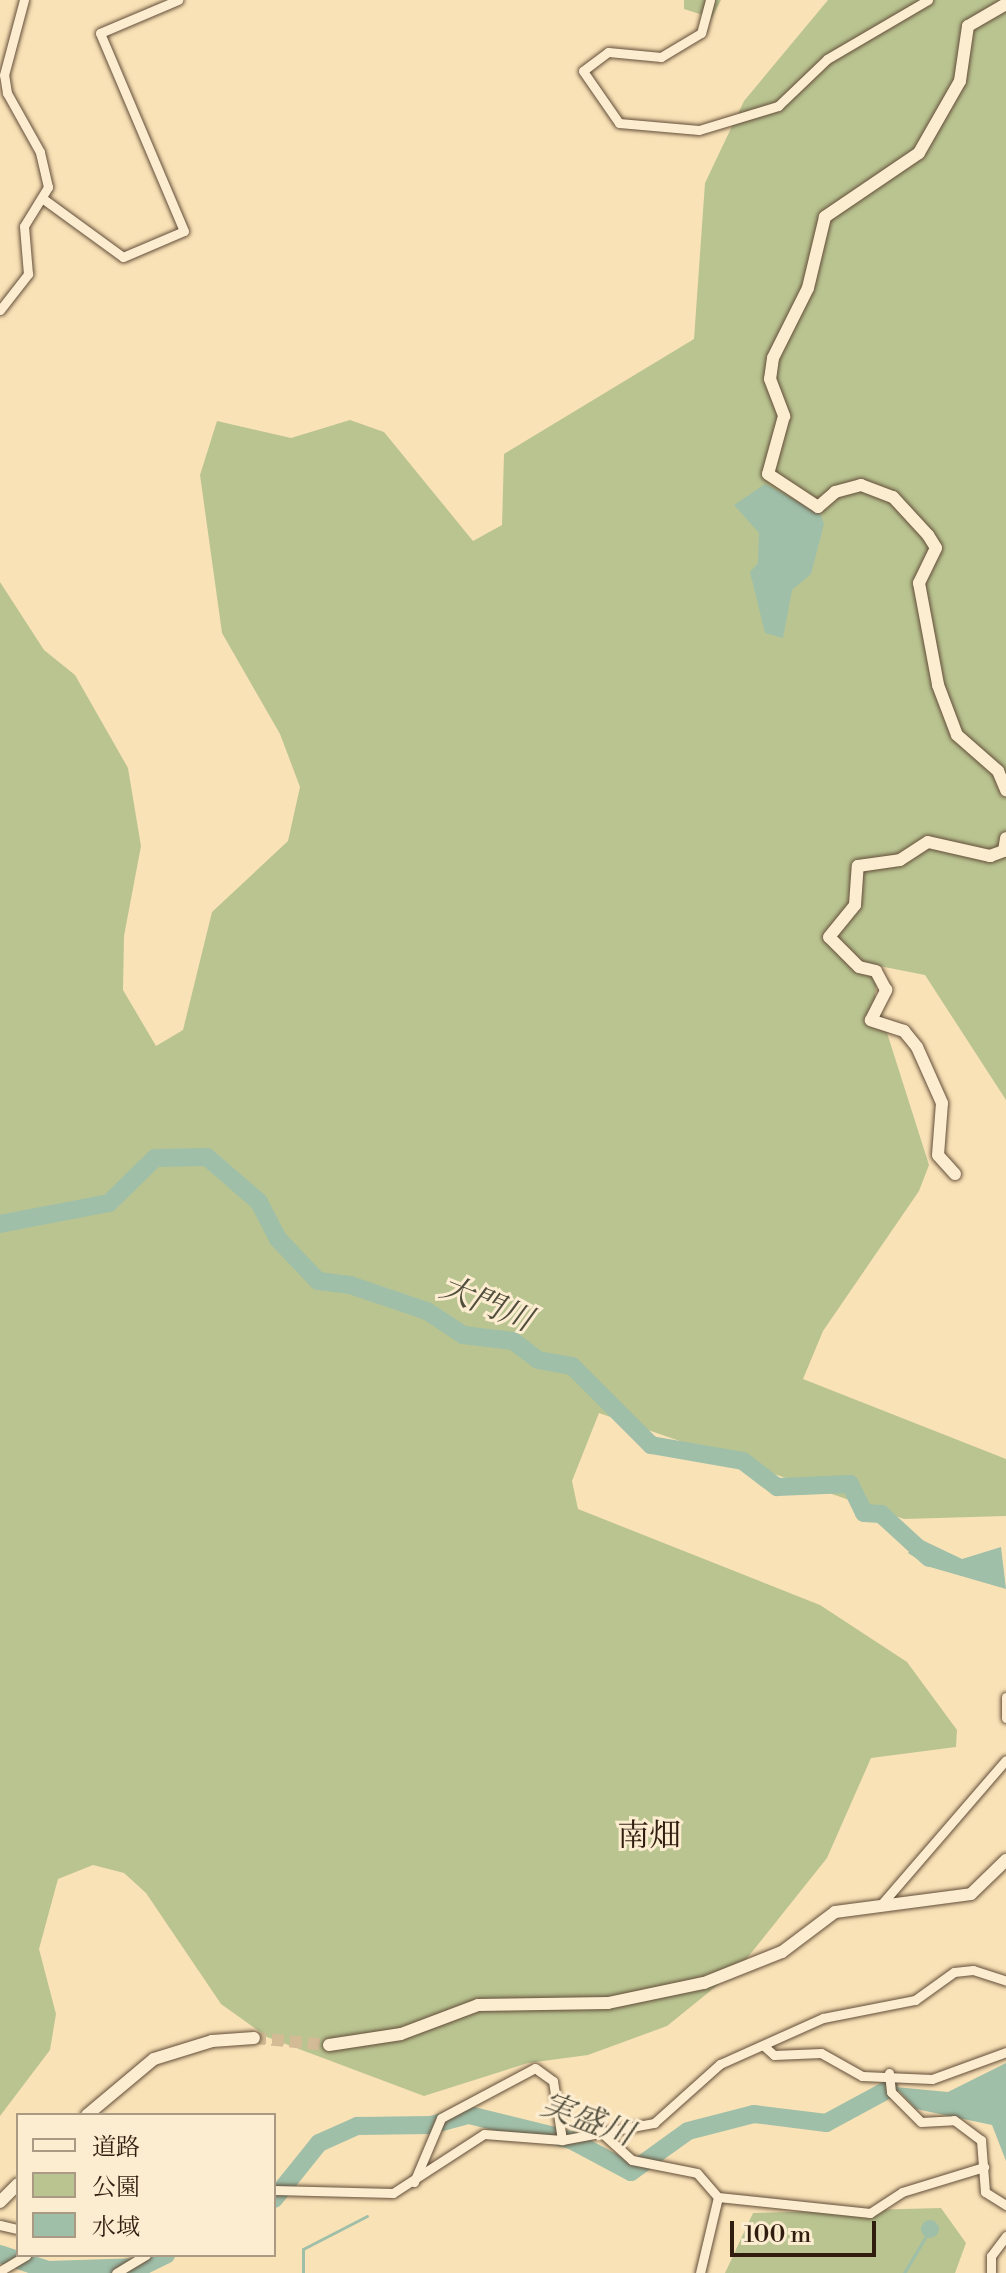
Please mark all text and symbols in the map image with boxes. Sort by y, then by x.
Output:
water label: 大門川 [434,1268,538,1340]
district label: 南畑 [617,1817,681,1855]
water label: 実盛川 [535,2086,639,2154]
legend [16,2113,276,2257]
text: 道路 [92,2133,140,2163]
text: 公園 [92,2173,140,2203]
scale bar [734,2205,880,2255]
text: 水域 [92,2213,140,2243]
text: 100 m [744,2220,811,2250]

